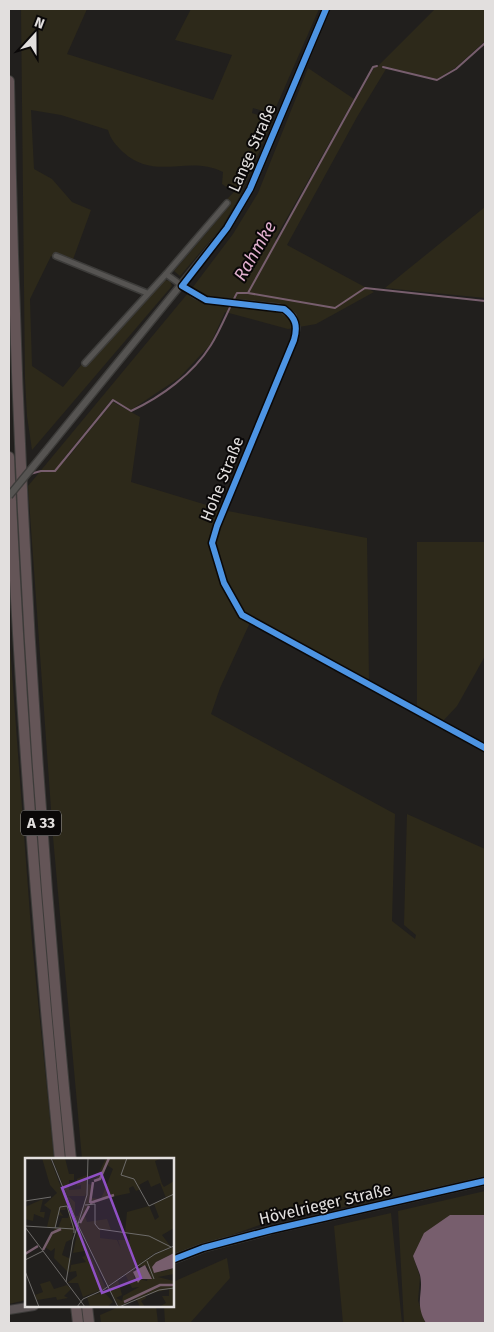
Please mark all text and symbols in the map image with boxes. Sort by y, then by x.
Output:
north arrow [10,10,60,60]
text: N [32,14,47,33]
street label: Lange Straße [224,101,280,195]
water label: Rahmke [229,217,281,285]
street label: Hohe Straße [196,434,248,524]
road number: A 33 [21,810,61,836]
inset map [25,1158,174,1307]
street label: Hövelrieger Straße [257,1180,393,1228]

